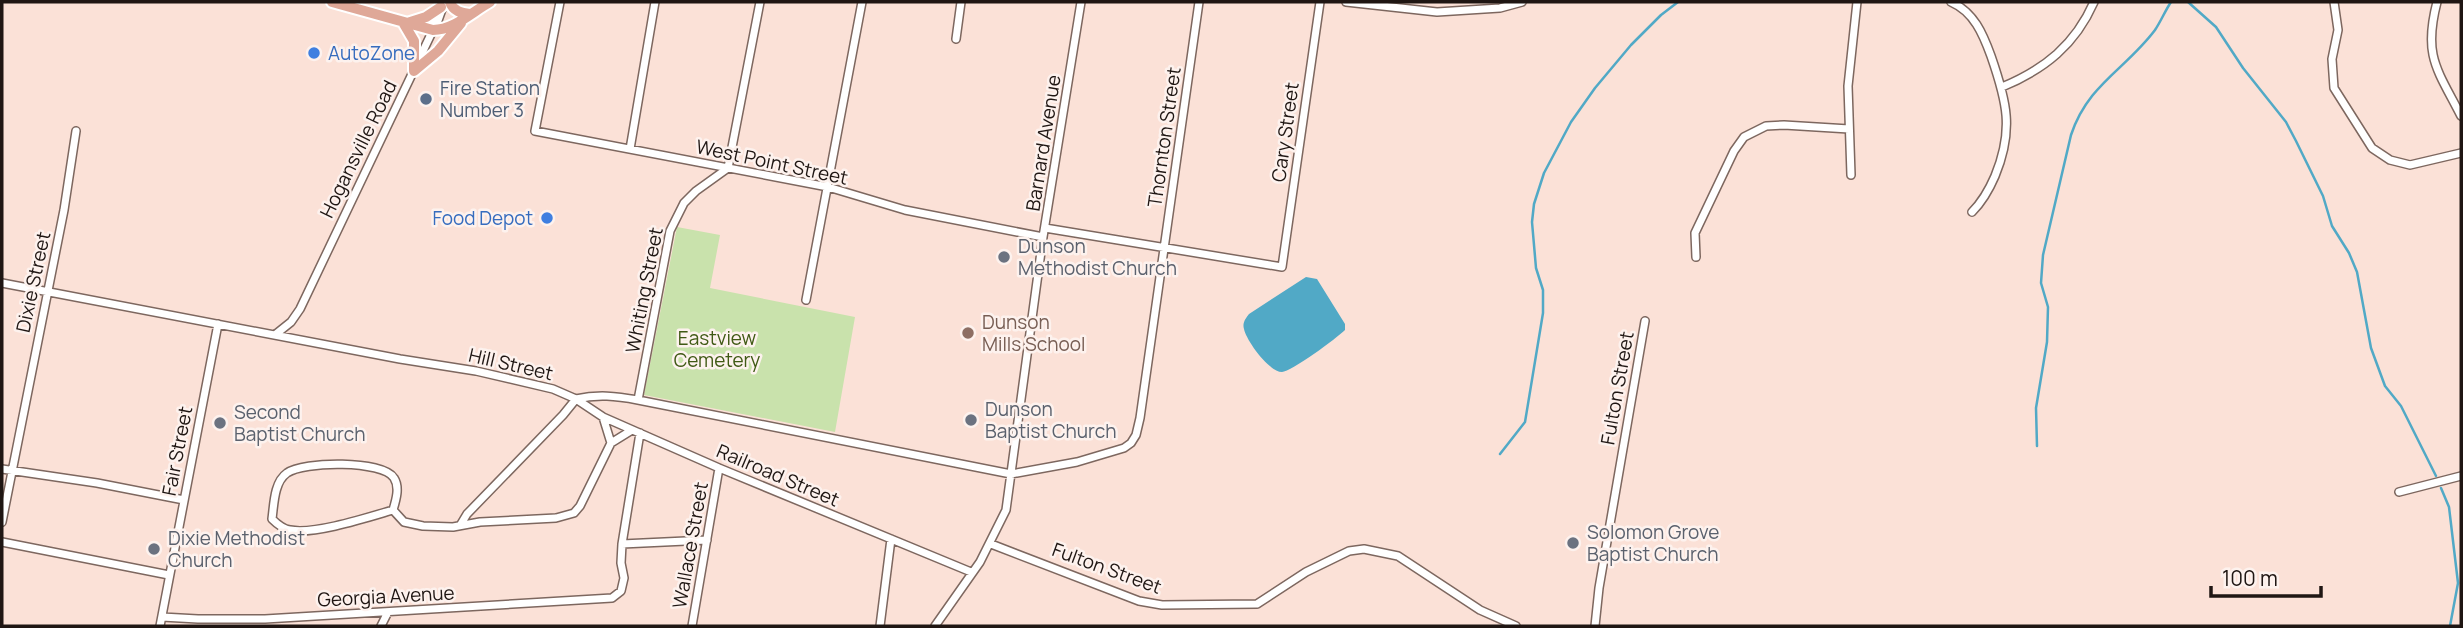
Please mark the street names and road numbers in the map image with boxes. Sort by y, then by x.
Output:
street label: Thornton Street [1141,65,1187,209]
street label: Barnard Avenue [1019,73,1067,213]
street label: Hogansville Road [313,76,403,222]
street label: Cary Street [1265,80,1305,184]
street label: West Point Street [694,133,850,191]
street label: Whiting Street [619,225,669,355]
street label: Dixie Street [10,229,56,335]
street label: Fulton Street [1594,329,1640,447]
street label: Hill Street [466,342,556,386]
street label: Fair Street [156,404,198,498]
street label: Railroad Street [713,437,843,513]
street label: Wallace Street [666,480,714,610]
street label: Fulton Street [1049,536,1165,600]
street label: Georgia Avenue [317,579,455,613]

